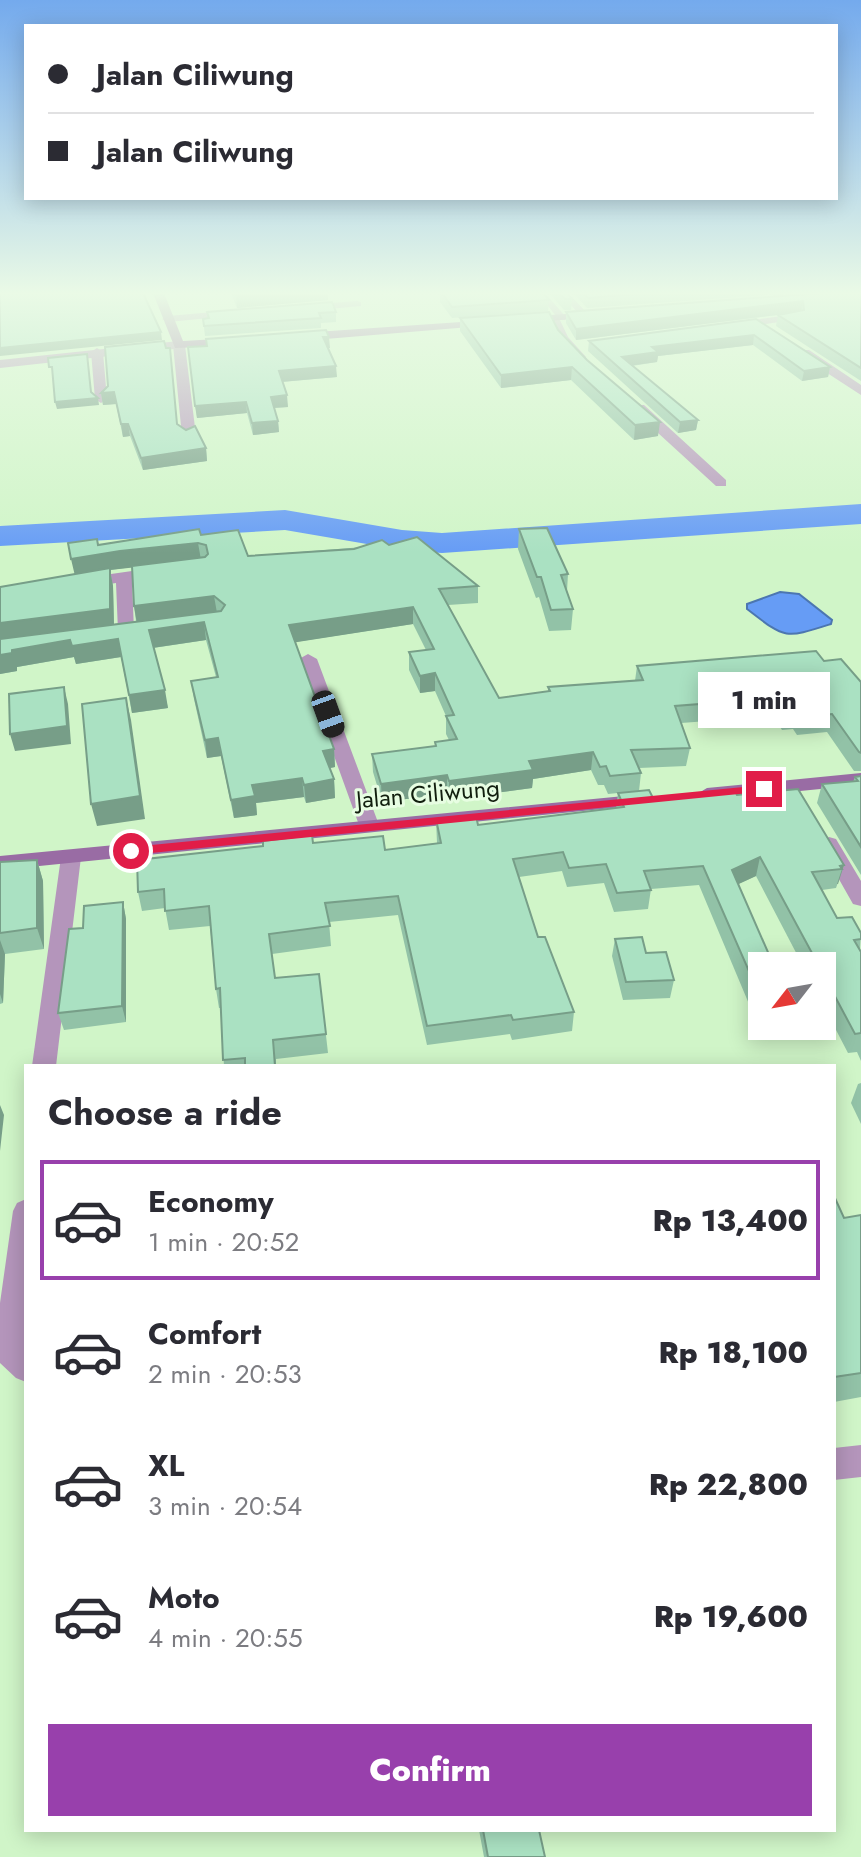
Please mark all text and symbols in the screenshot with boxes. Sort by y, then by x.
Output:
text: Jalan Ciliwung [96,53,294,96]
text: Jalan Ciliwung [96,130,294,173]
callout: 1 min [698,673,830,729]
text: 1 min [731,681,797,719]
car [309,687,347,741]
street label: Jalan Ciliwung [352,770,501,817]
route end [746,771,782,807]
route start [113,833,149,869]
north arrow [748,952,836,1040]
map controls [748,952,836,1040]
text: Choose a ride [48,1086,282,1138]
text: Economy [148,1180,274,1223]
icon: car [52,1184,124,1256]
text: Rp 13,400 [653,1199,808,1242]
text: 1 min · 20:52 [148,1223,299,1261]
text: Comfort [148,1312,261,1355]
icon: car [52,1316,124,1388]
text: Rp 18,100 [658,1331,808,1374]
text: 2 min · 20:53 [148,1355,302,1393]
text: XL [148,1444,184,1487]
icon: car [52,1448,124,1520]
text: Rp 22,800 [649,1463,808,1506]
text: 3 min · 20:54 [148,1487,302,1525]
text: Moto [148,1576,220,1619]
icon: car [52,1580,124,1652]
text: Rp 19,600 [654,1595,808,1638]
text: 4 min · 20:55 [148,1619,303,1657]
button: Confirm [48,1724,812,1816]

